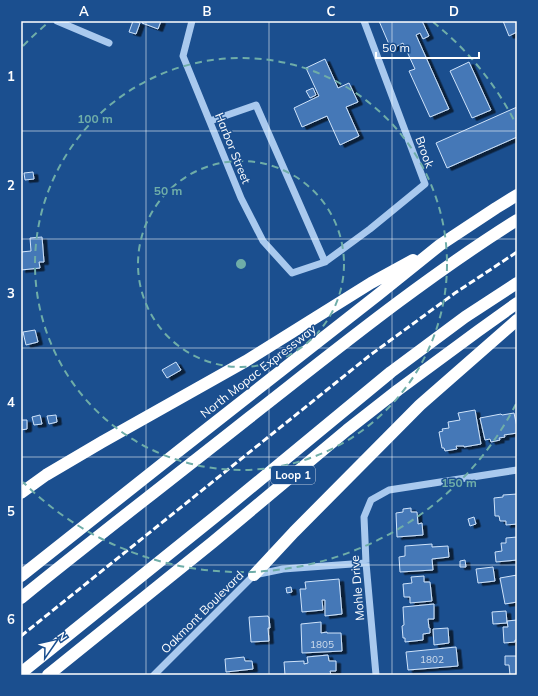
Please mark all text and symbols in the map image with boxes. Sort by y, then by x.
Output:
text: A [79,3,89,19]
text: B [203,3,212,19]
text: C [327,3,336,19]
text: D [449,3,459,19]
scale bar [376,34,479,60]
text: 50 m [382,40,410,55]
text: 1 [7,68,15,84]
street label: Harbor Street [212,110,254,186]
text: 100 m [77,111,113,126]
street label: Brook [412,134,438,171]
text: 2 [7,177,15,193]
text: 50 m [154,183,182,198]
centre of rings [234,257,248,271]
text: 3 [7,285,15,301]
street label: North Mopac Expressway [197,321,319,421]
text: 4 [7,394,15,410]
road number: Loop 1 [271,466,315,484]
text: 150 m [441,475,477,490]
text: 5 [7,503,15,519]
street label: Mohle Drive [347,555,367,621]
street label: Oakmont Boulevard [158,568,246,656]
text: 6 [7,611,15,627]
north arrow [34,622,74,662]
text: N [54,629,70,644]
house number: 1805 [310,638,334,651]
house number: 1802 [420,653,444,666]

